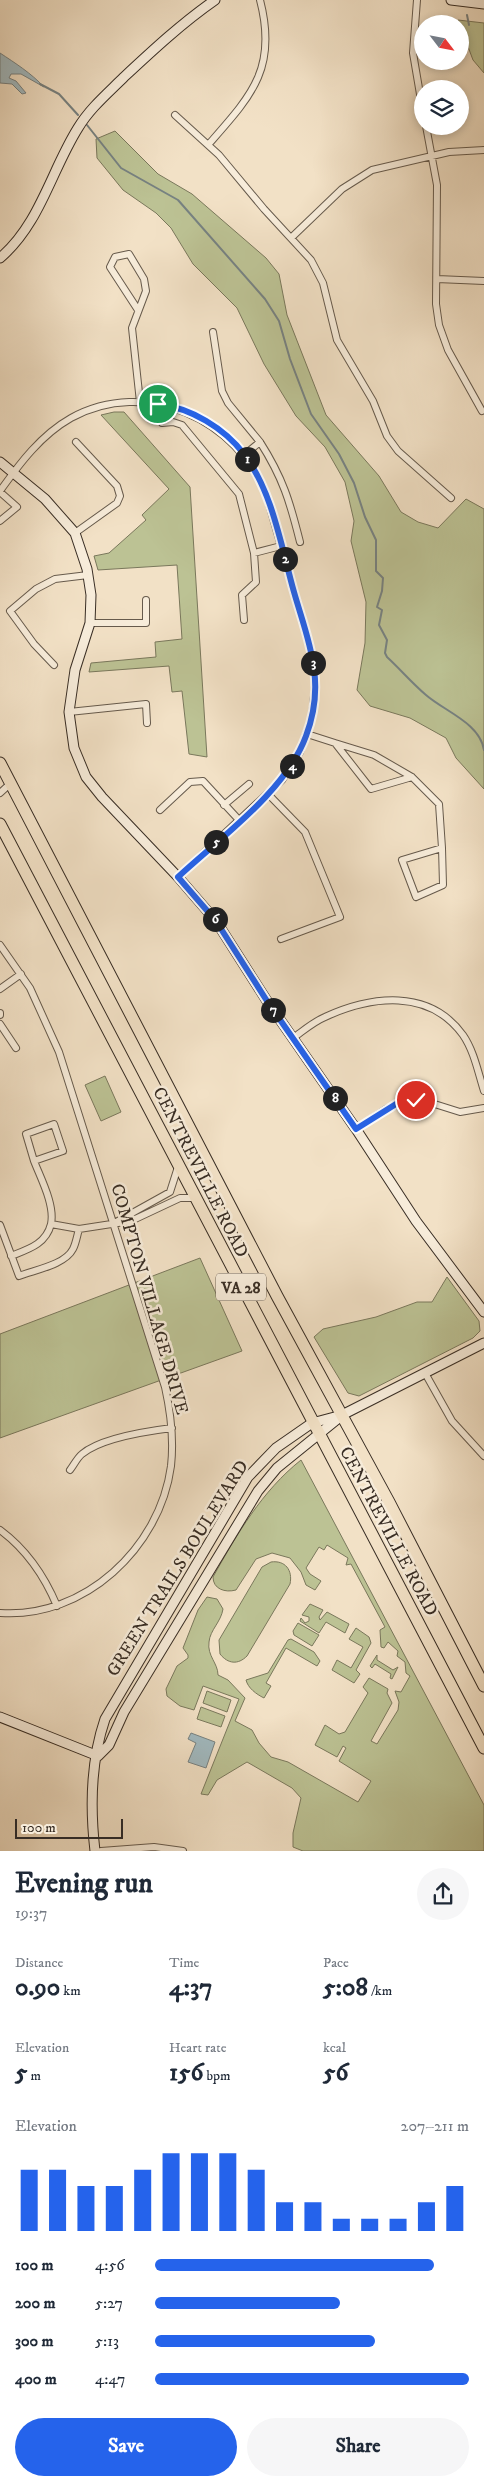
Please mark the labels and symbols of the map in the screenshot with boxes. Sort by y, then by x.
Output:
north arrow [414,15,469,70]
pin [137,383,179,425]
pin: 1 [234,446,260,472]
pin: 2 [272,546,298,572]
pin: 3 [300,650,326,676]
pin: 4 [280,754,304,778]
pin: 5 [204,830,228,854]
pin: 6 [202,906,228,932]
pin: 7 [260,998,286,1022]
pin [395,1079,437,1121]
street label: CENTREVILLE ROAD [148,1083,253,1261]
pin: 8 [322,1086,348,1110]
street label: COMPTON VILLAGE DRIVE [106,1181,193,1417]
road number: VA 28 [216,1274,266,1300]
street label: CENTREVILLE ROAD [334,1443,442,1620]
street label: GREEN TRAILS BOULEVARD [102,1456,254,1681]
scale bar [15,1816,122,1839]

